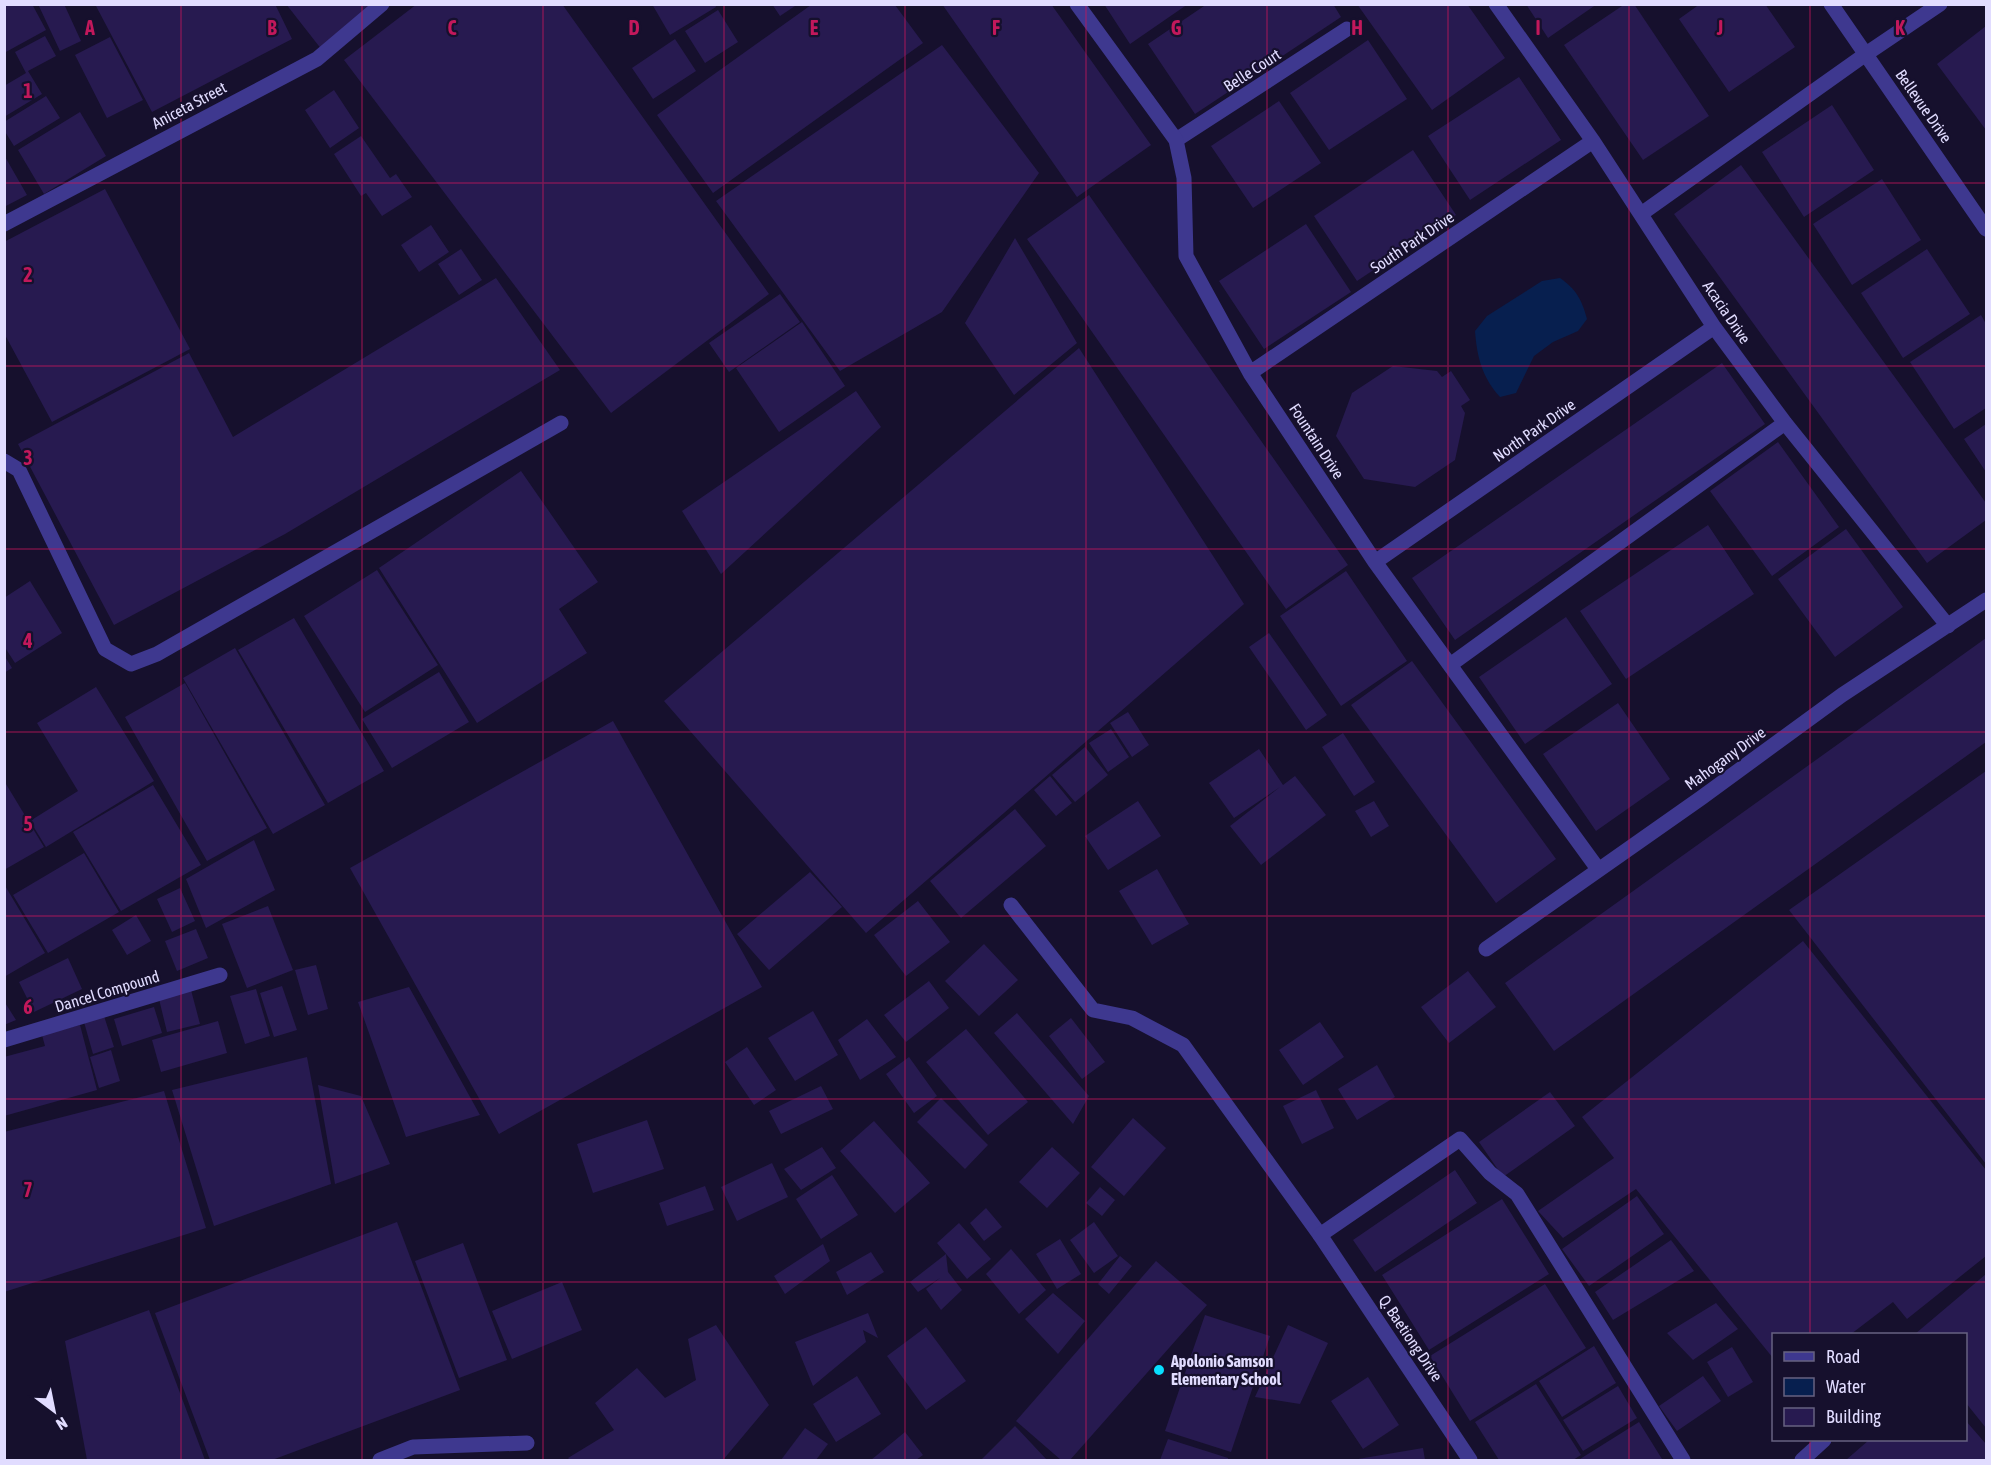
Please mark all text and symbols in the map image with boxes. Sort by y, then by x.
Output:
text: A [84,16,95,39]
text: B [267,16,277,39]
text: C [448,16,457,39]
text: D [628,16,640,39]
text: E [810,16,819,39]
text: F [992,16,1000,39]
text: G [1171,16,1182,39]
text: H [1351,16,1363,39]
text: I [1535,16,1541,39]
text: J [1716,16,1723,39]
text: K [1895,16,1905,39]
street label: Belle Court [1220,45,1284,95]
street label: Bellevue Drive [1892,66,1956,146]
street label: Aniceta Street [149,78,230,132]
text: 1 [23,79,33,102]
street label: South Park Drive [1367,208,1457,276]
text: 2 [23,263,33,286]
street label: Acacia Drive [1700,277,1754,347]
street label: North Park Drive [1489,395,1579,465]
street label: Fountain Drive [1286,400,1348,482]
text: 3 [23,446,33,469]
text: 4 [22,629,33,652]
street label: Mahogany Drive [1681,723,1769,794]
text: 5 [23,812,33,835]
street label: Dancel Compound [53,967,162,1016]
text: 6 [23,995,33,1018]
text: 7 [23,1178,33,1201]
street label: Q. Baetiong Drive [1375,1291,1446,1385]
legend [1772,1333,1967,1441]
text: Road [1826,1346,1860,1367]
place label: Apolonio Samson Elementary School [1170,1352,1282,1388]
marker: Apolonio Samson Elementary School [1152,1363,1166,1377]
text: Water [1826,1376,1866,1397]
north arrow [24,1381,84,1441]
text: Building [1826,1406,1881,1427]
text: N [53,1414,71,1434]

